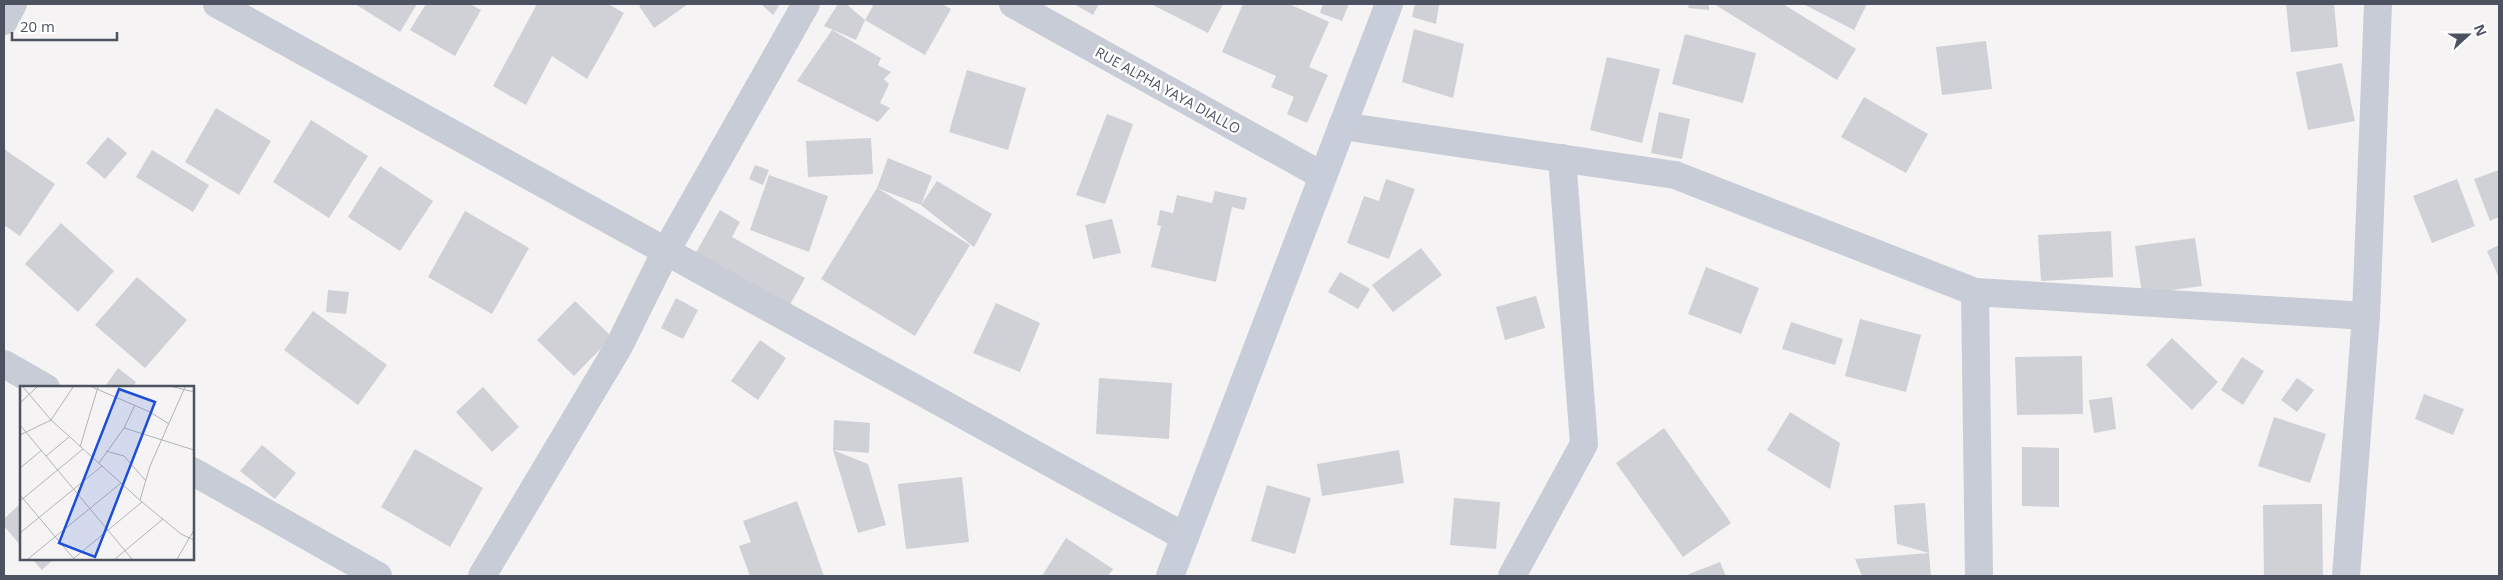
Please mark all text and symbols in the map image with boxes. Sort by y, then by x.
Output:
scale bar [12,10,118,42]
north arrow [2443,10,2493,60]
text: 20 m [20,16,55,36]
text: N [2470,21,2492,39]
street label: RUE ALPHA YAYA DIALLO [1092,42,1244,138]
inset map [20,386,194,560]

